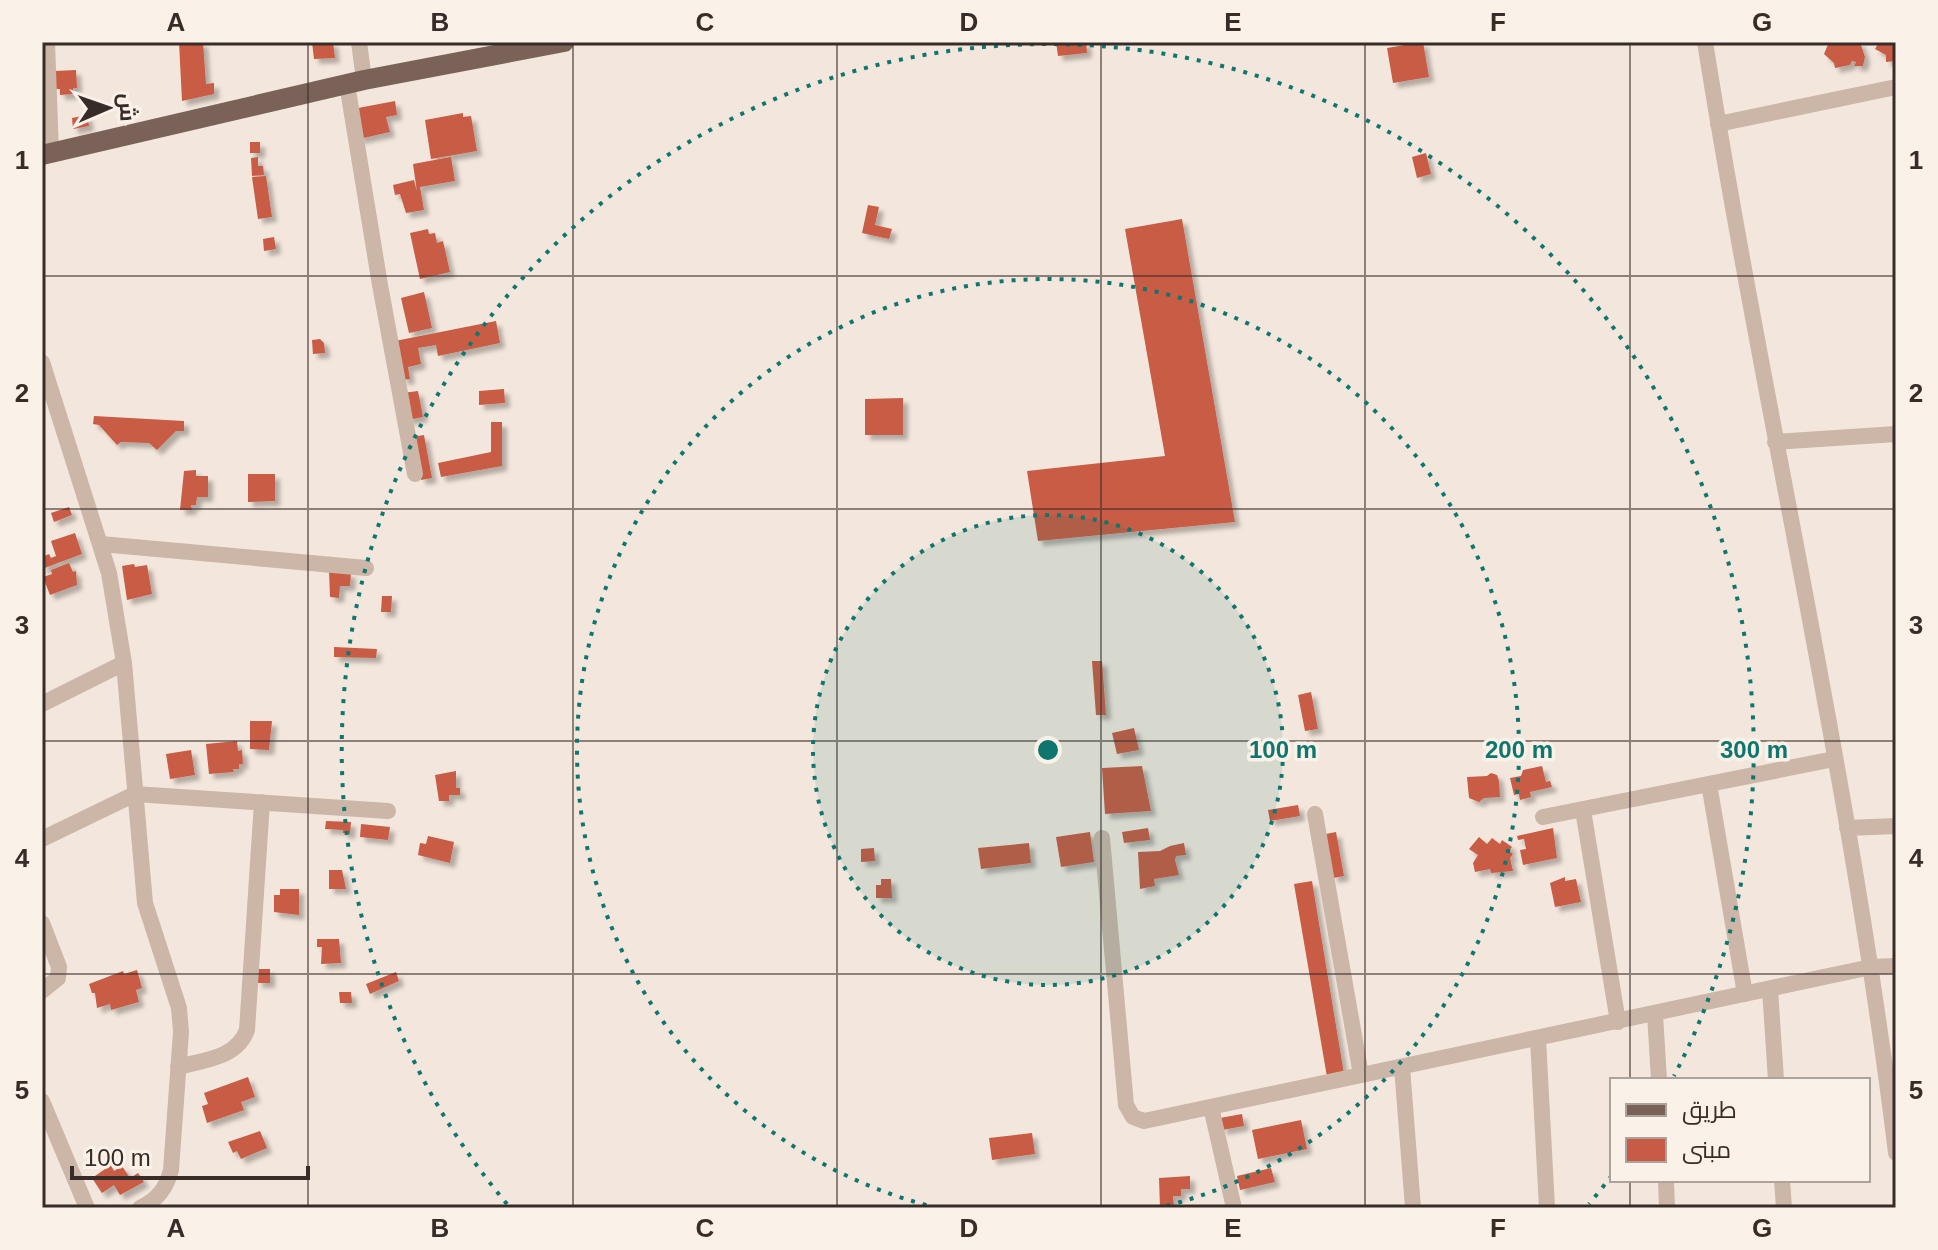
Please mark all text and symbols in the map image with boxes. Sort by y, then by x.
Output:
text: A [167,7,186,37]
text: B [431,7,449,37]
text: C [696,7,715,37]
text: D [960,7,978,37]
text: E [1224,7,1242,37]
text: F [1490,7,1506,37]
text: G [1752,7,1772,37]
north arrow [68,68,148,148]
text: ش [114,93,140,122]
text: 1 [15,145,29,175]
text: 1 [1909,145,1923,175]
text: 2 [15,378,29,408]
text: 2 [1909,378,1923,408]
text: 3 [15,610,29,640]
text: 3 [1909,610,1923,640]
centre of rings [1034,736,1062,764]
text: 100 m [1249,736,1317,763]
text: 200 m [1485,736,1553,763]
text: 300 m [1720,736,1788,763]
text: 4 [15,843,30,873]
text: 4 [1909,843,1924,873]
text: 5 [15,1075,29,1105]
text: 5 [1909,1075,1923,1105]
legend [1610,1078,1870,1182]
text: طريق [1682,1096,1737,1125]
scale bar [72,1130,308,1180]
text: مبنى [1682,1136,1731,1164]
text: 100 m [84,1144,151,1171]
text: A [167,1213,186,1243]
text: B [431,1213,449,1243]
text: C [696,1213,715,1243]
text: D [960,1213,978,1243]
text: E [1224,1213,1242,1243]
text: F [1490,1213,1506,1243]
text: G [1752,1213,1772,1243]

